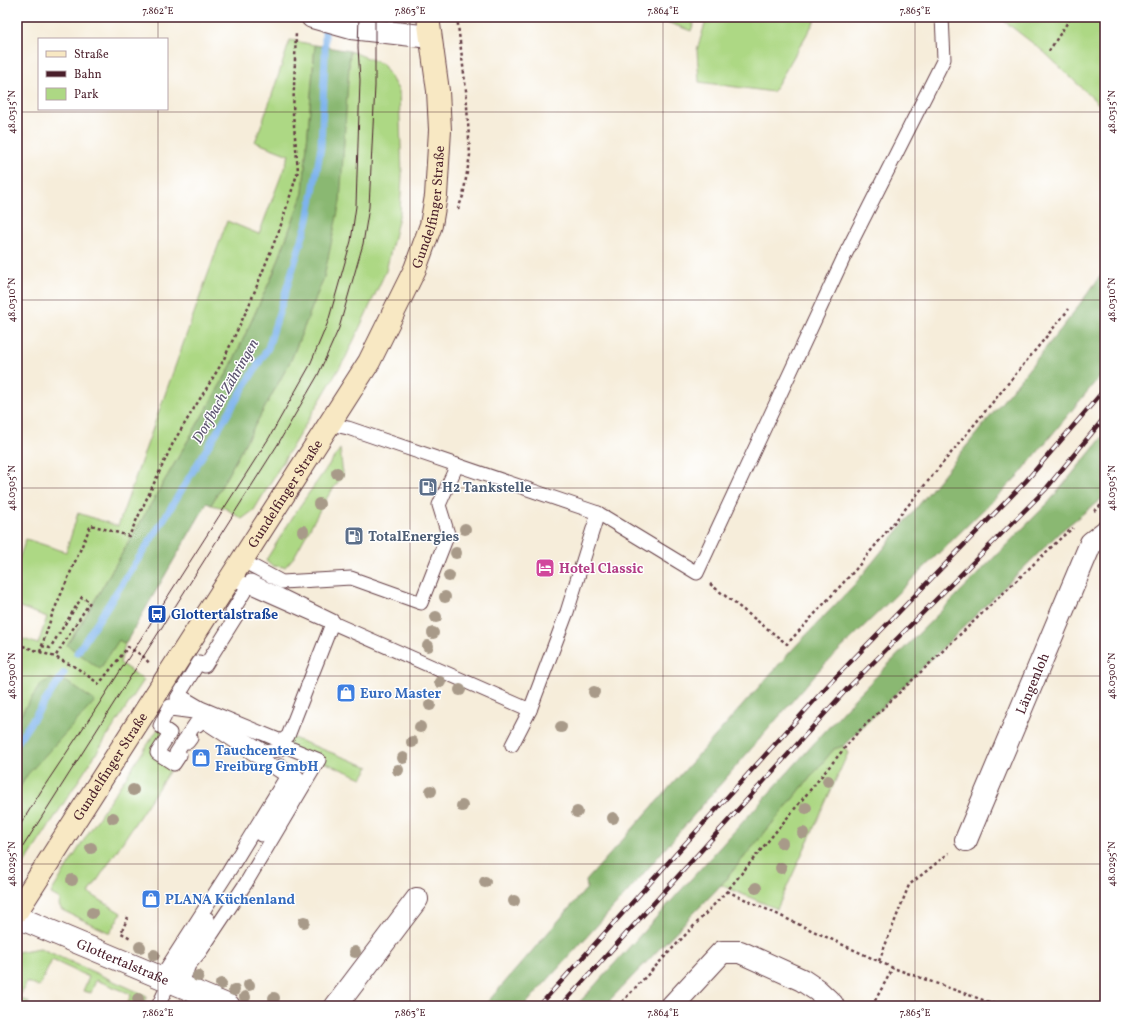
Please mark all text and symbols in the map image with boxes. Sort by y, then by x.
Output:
text: 7.862°E [142,4,174,18]
text: 7.863°E [394,4,426,18]
text: 7.864°E [647,4,679,18]
text: 7.865°E [900,4,930,18]
legend [38,38,168,110]
text: Straße [74,47,109,63]
text: Bahn [74,67,102,83]
text: Park [74,87,99,103]
text: 48.0315°N [5,89,19,134]
text: 48.0315°N [1105,89,1119,134]
street label: Gundelfinger Straße [408,145,450,271]
text: 48.0310°N [5,277,19,322]
text: 48.0310°N [1105,277,1119,322]
water label: Dorfbach Zähringen [188,335,265,448]
street label: Gundelfinger Straße [244,436,328,552]
text: 48.0305°N [5,465,19,511]
text: 48.0305°N [1105,465,1119,511]
fuel station icon: H2 Tankstelle [417,476,439,498]
place label: H2 Tankstelle [442,479,532,498]
fuel station icon: TotalEnergies [343,525,365,547]
place label: TotalEnergies [368,528,459,547]
hotel icon: Hotel Classic [534,557,556,579]
place label: Hotel Classic [559,560,644,579]
bus stop icon: Glottertalstraße [146,603,168,625]
place label: Glottertalstraße [171,606,278,625]
street label: Längenloh [1012,650,1055,718]
text: 48.0300°N [5,652,19,700]
text: 48.0300°N [1105,652,1119,700]
shop icon: Euro Master [335,682,357,704]
place label: Euro Master [360,685,442,704]
street label: Gundelfinger Straße [69,709,153,825]
place label: Tauchcenter Freiburg GmbH [215,742,318,777]
shop icon: Tauchcenter Freiburg GmbH [190,747,212,769]
text: 48.0295°N [5,841,19,887]
text: 48.0295°N [1105,841,1119,887]
shop icon: PLANA Küchenland [140,888,162,910]
place label: PLANA Küchenland [165,891,295,910]
street label: Glottertalstraße [73,935,172,991]
text: 7.862°E [142,1006,174,1020]
text: 7.863°E [394,1006,426,1020]
text: 7.864°E [647,1006,679,1020]
text: 7.865°E [900,1006,930,1020]

